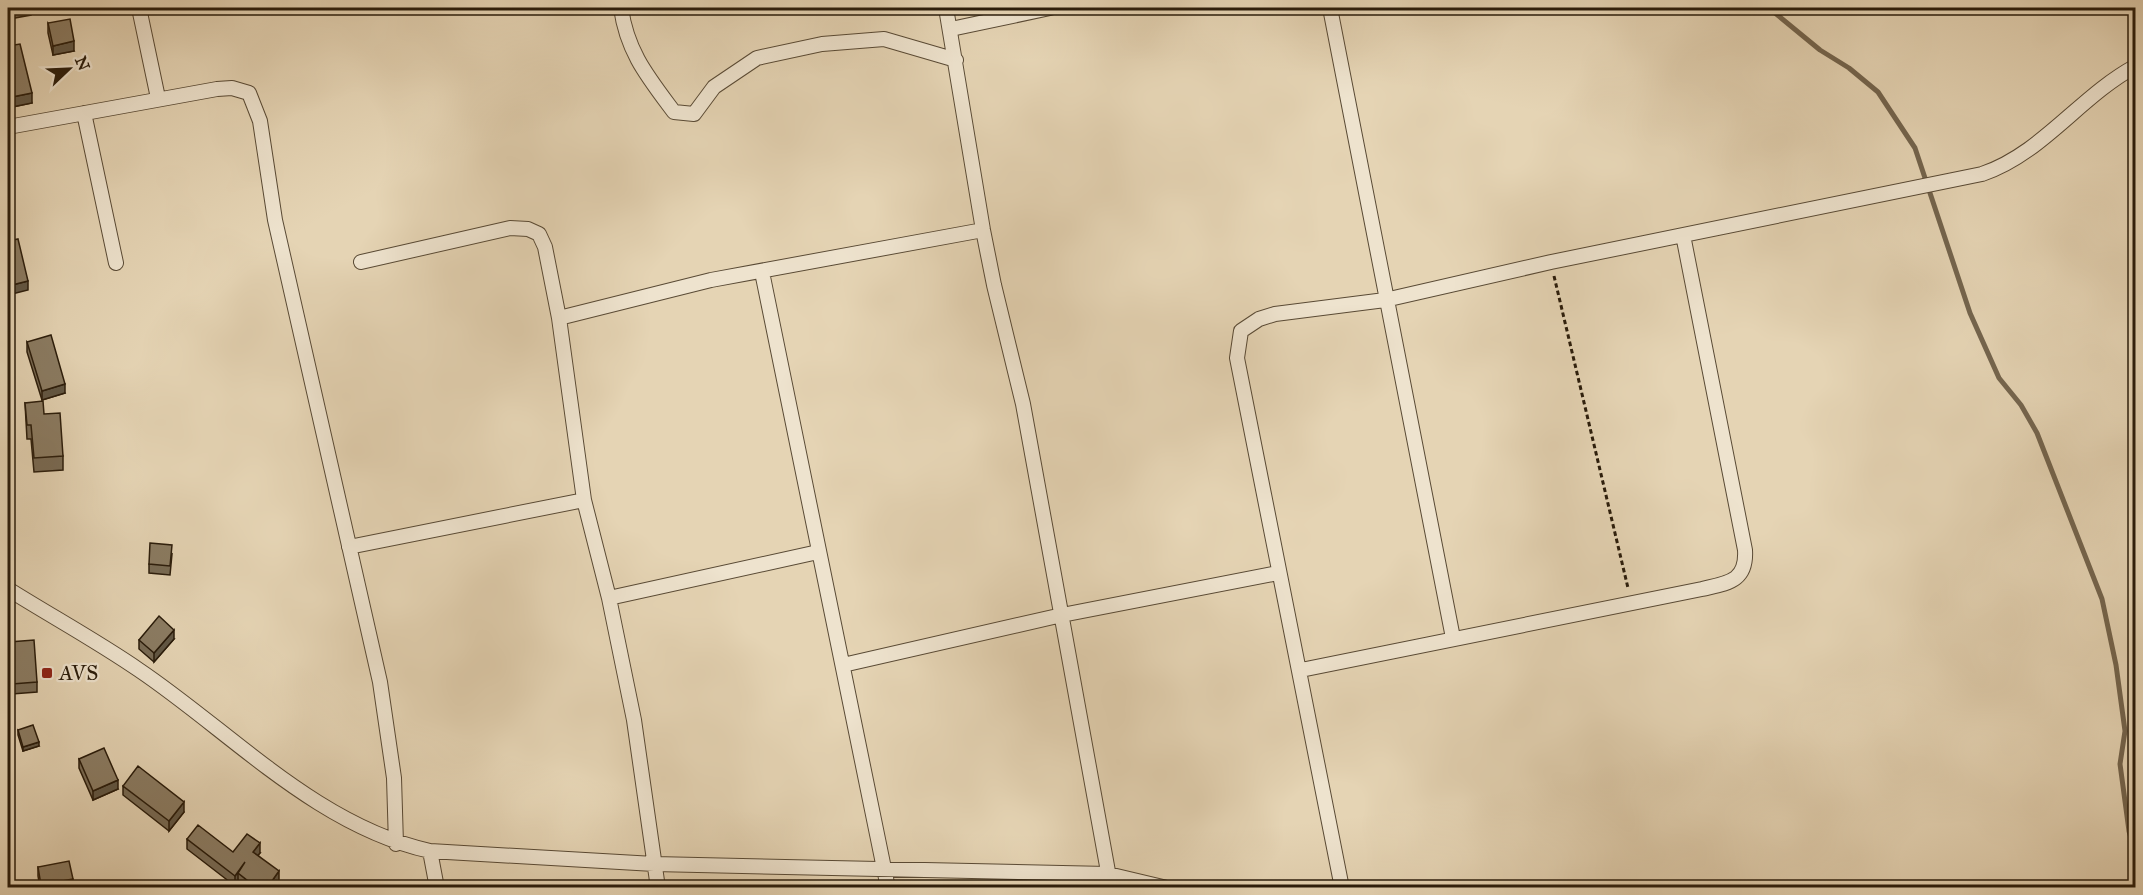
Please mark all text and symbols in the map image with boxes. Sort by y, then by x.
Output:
north arrow [39,39,99,99]
text: N [71,53,94,74]
place label: AVS [58,660,98,686]
marker: AVS [40,666,54,680]

